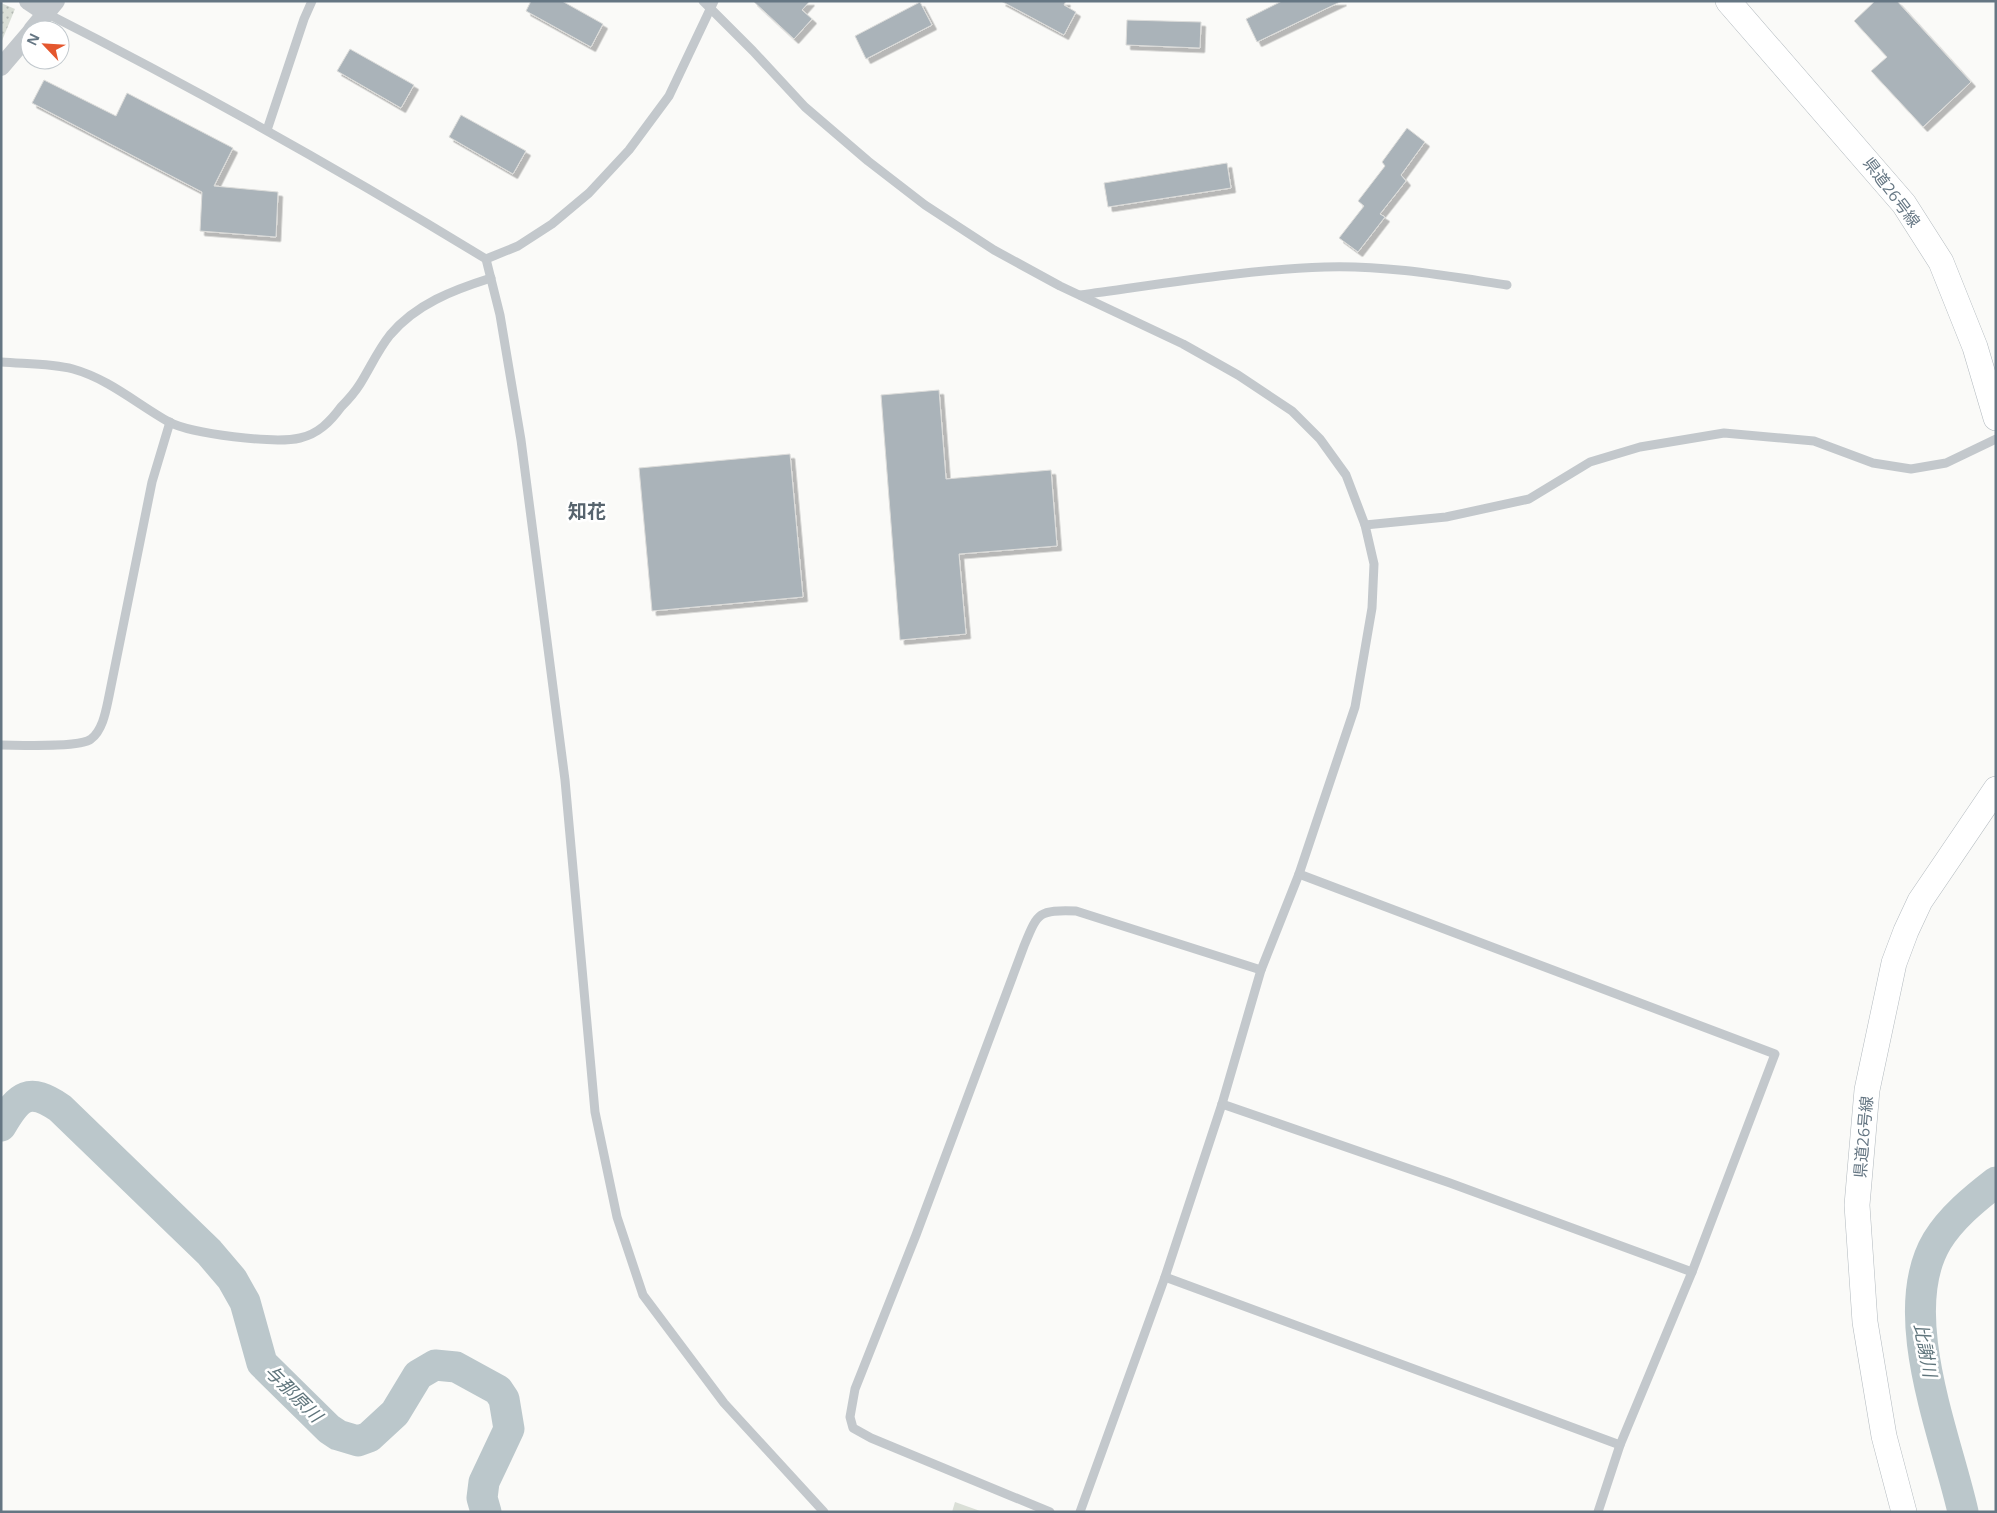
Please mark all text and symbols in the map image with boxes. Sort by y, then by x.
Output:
north arrow [20,20,70,70]
text: N [22,30,44,48]
street label: 県道26号線 [1858,153,1926,231]
district label: 知花 [568,498,606,524]
street label: 県道26号線 [1848,1095,1878,1179]
water label: 比謝川 [1909,1321,1943,1381]
water label: 与那原川 [260,1359,329,1428]

